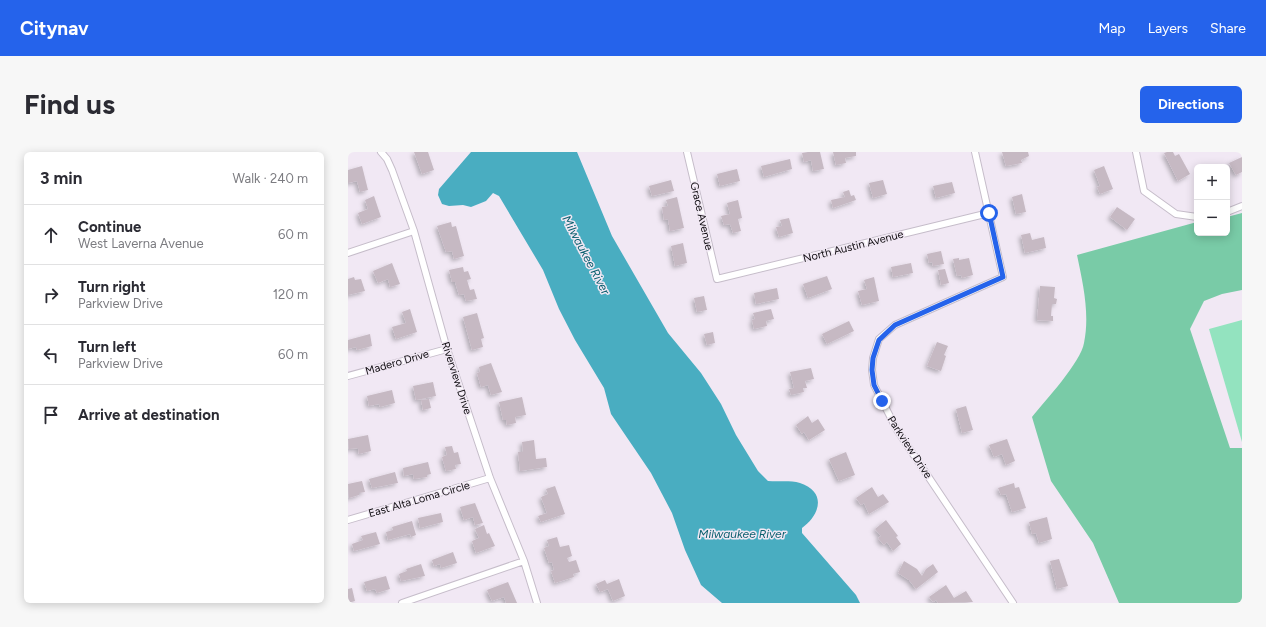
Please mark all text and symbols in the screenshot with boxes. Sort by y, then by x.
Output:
text: Citynav [20,17,89,40]
text: Map [1098,20,1126,37]
text: Layers [1148,20,1188,37]
text: Share [1210,20,1246,37]
button: Directions [1140,86,1242,123]
text: Find us [24,87,115,121]
map controls [1194,164,1230,236]
button: + [1194,164,1230,200]
text: 3 min [40,168,82,188]
text: Walk · 240 m [233,171,308,186]
street label: Grace Avenue [687,181,716,251]
button: − [1194,200,1230,236]
route start [980,204,998,222]
water label: Milwaukee River [559,213,613,298]
text: Continue [78,218,141,236]
icon: ahead [40,224,62,246]
text: 60 m [278,227,308,242]
street label: North Austin Avenue [802,228,905,265]
text: West Laverna Avenue [78,236,204,251]
text: Turn right [78,278,146,296]
icon: right [40,284,62,306]
text: 120 m [273,287,308,302]
text: Parkview Drive [78,296,163,311]
text: Turn left [78,338,136,356]
street label: Riverview Drive [439,340,474,416]
icon: left [40,344,62,366]
text: 60 m [278,347,308,362]
street label: Madero Drive [364,347,430,378]
text: Parkview Drive [78,356,163,371]
route end [873,392,891,410]
icon: arrive [40,404,62,426]
text: Arrive at destination [78,406,219,424]
street label: Parkview Drive [885,414,935,481]
street label: East Alta Loma Circle [367,479,471,520]
water label: Milwaukee River [698,527,787,541]

